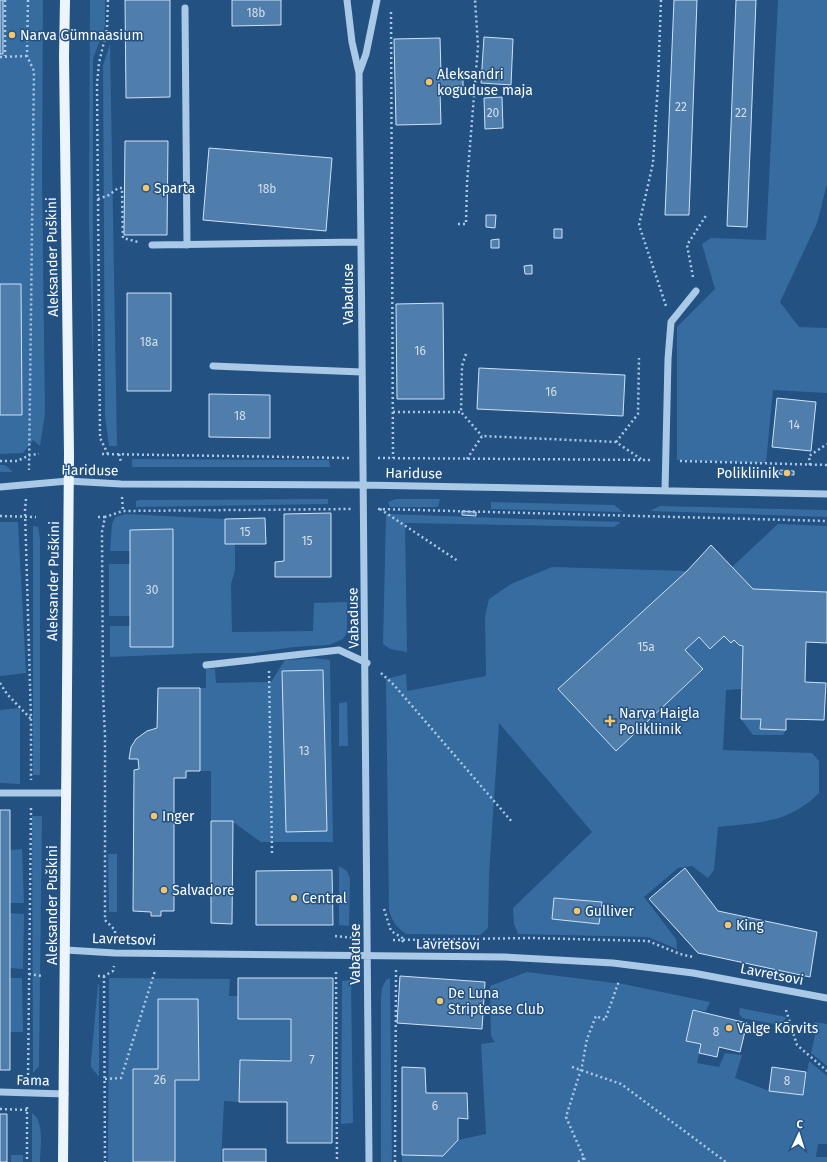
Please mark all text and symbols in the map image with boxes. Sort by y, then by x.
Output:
house number: 18b [247,6,265,20]
place label: Narva Gümnaasium [20,27,143,44]
marker: Narva Gümnaasium [7,30,17,40]
place label: Aleksandri koguduse maja [437,66,533,99]
marker: Aleksandri koguduse maja [424,77,434,87]
house number: 22 [675,100,687,114]
house number: 20 [487,106,500,120]
house number: 22 [735,106,747,120]
place label: Sparta [154,180,195,197]
house number: 18b [258,182,276,196]
marker: Sparta [141,183,151,193]
street label: Aleksander Puškini [43,197,62,317]
street label: Vabaduse [340,263,357,325]
house number: 18a [140,335,158,349]
house number: 16 [414,344,426,358]
house number: 16 [545,385,557,399]
house number: 18 [234,409,246,423]
house number: 14 [788,418,800,432]
street label: Hariduse [61,462,119,479]
street label: Hariduse [385,465,443,482]
place label: Polikliinik [717,465,780,482]
marker: Polikliinik [782,468,792,478]
street label: Aleksander Puškini [44,521,63,641]
house number: 15 [239,525,251,539]
house number: 15 [301,534,313,548]
house number: 30 [146,583,159,597]
street label: Vabaduse [344,587,363,649]
house number: 15a [637,640,655,654]
place label: Narva Haigla Polikliinik [619,705,700,738]
marker: Narva Haigla Polikliinik [604,715,616,727]
house number: 13 [298,744,310,758]
place label: Inger [162,808,195,825]
marker: Inger [149,811,159,821]
street label: Aleksander Puškini [44,845,61,965]
place label: Salvadore [172,882,235,899]
marker: Salvadore [159,885,169,895]
place label: Central [302,890,347,907]
marker: Central [289,893,299,903]
place label: Gulliver [585,903,635,920]
marker: Gulliver [572,906,582,916]
place label: King [736,917,764,934]
marker: King [723,920,733,930]
street label: Vabaduse [347,923,364,985]
street label: Lavretsovi [92,930,156,949]
street label: Lavretsovi [416,935,480,954]
street label: Lavretsovi [739,960,805,989]
place label: De Luna Striptease Club [448,985,544,1018]
marker: De Luna Striptease Club [435,996,445,1006]
place label: Valge Kõrvits [737,1020,819,1037]
marker: Valge Kõrvits [724,1023,734,1033]
house number: 8 [713,1025,720,1039]
house number: 7 [309,1053,315,1067]
street label: Fama [16,1072,50,1089]
house number: 26 [154,1073,166,1087]
house number: 8 [784,1074,791,1088]
house number: 6 [432,1099,438,1113]
north arrow [779,1114,819,1154]
text: С [796,1118,804,1131]

